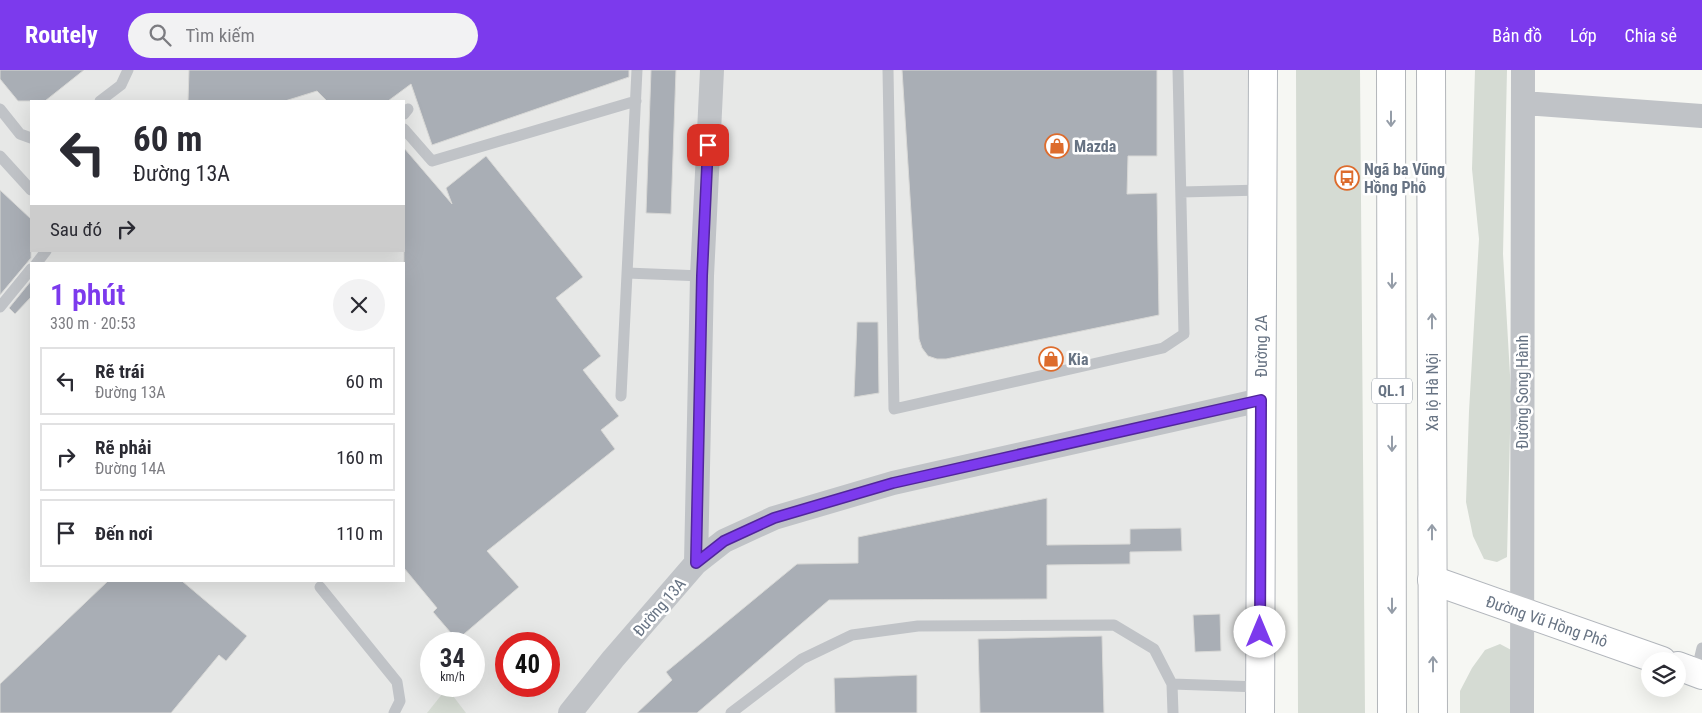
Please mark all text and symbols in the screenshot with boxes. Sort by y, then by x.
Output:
search box [128,13,478,58]
text: Routely [25,21,98,49]
icon: search [146,21,174,49]
text: Tìm kiếm [186,24,255,47]
text: Bản đồ [1492,25,1542,46]
text: Lớp [1570,25,1597,46]
text: Chia sẻ [1625,25,1677,46]
one-way arrow [1386,110,1396,126]
text: 60 m [133,119,202,160]
icon: left [50,120,115,185]
pin [687,124,729,166]
icon: arrive [694,131,722,159]
shop icon: Mazda [1044,133,1070,159]
place label: Mazda [1074,137,1117,156]
place label: Ngã ba Vũng Hồng Phô [1364,160,1445,197]
text: Đường 13A [133,161,230,186]
bus stop icon: Ngã ba Vũng Hồng Phô [1334,165,1360,191]
icon: right [112,215,140,243]
text: Sau đó [50,218,102,241]
one-way arrow [1387,272,1397,289]
text: 1 phút [50,277,125,312]
button: close [333,279,385,331]
one-way arrow [1427,313,1437,330]
text: 330 m · 20:53 [50,314,136,333]
street label: Đường 2A [1252,315,1271,377]
street label: Đường Song Hành [1513,335,1532,449]
shop icon: Kia [1038,346,1064,372]
place label: Kia [1068,350,1089,369]
street label: Xa lộ Hà Nội [1423,353,1442,431]
text: Rẽ trái [95,360,145,383]
icon: left [52,367,80,395]
text: 60 m [346,370,383,393]
road number: QL.1 [1372,378,1412,404]
text: Đường 13A [95,383,166,402]
one-way arrow [1387,435,1397,451]
text: Rẽ phải [95,436,151,459]
icon: right [52,443,80,471]
text: 160 m [336,446,383,469]
text: Đường 14A [95,459,166,478]
icon: arrive [52,519,80,547]
text: Đến nơi [95,522,153,545]
text: 110 m [336,522,383,545]
one-way arrow [1427,524,1437,540]
street label: Đường 13A [629,574,690,640]
street label: Đường Vũ Hồng Phô [1483,592,1610,651]
one-way arrow [1387,598,1397,614]
position arrow [1233,605,1285,657]
speed limit sign: 40 [495,632,560,697]
text: 34 [440,644,465,673]
map controls [1641,652,1686,697]
button: layers [1641,652,1686,697]
one-way arrow [1428,657,1438,673]
text: km/h [440,670,465,684]

